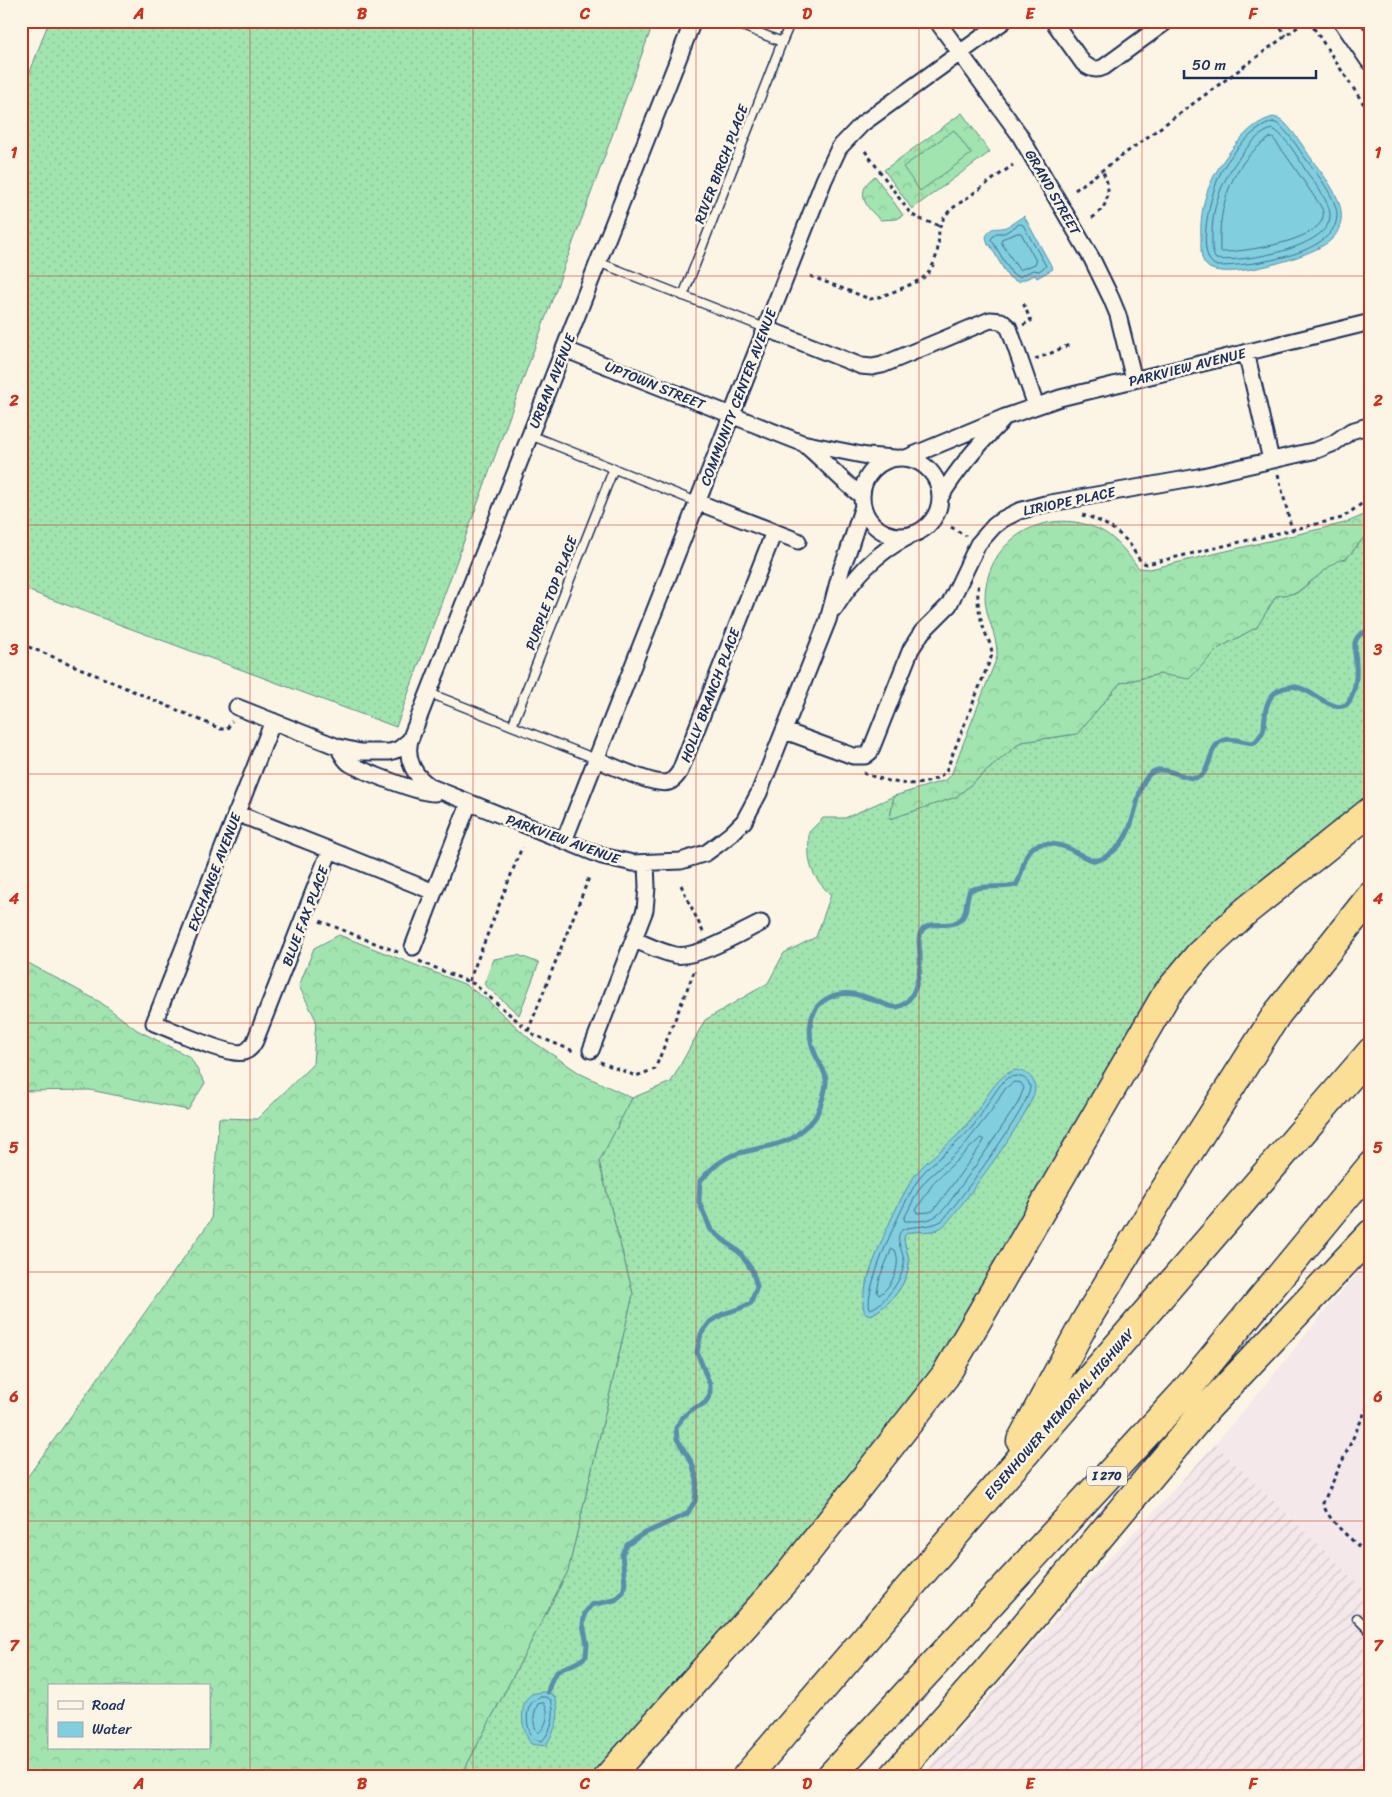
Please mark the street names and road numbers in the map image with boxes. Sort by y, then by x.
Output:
street label: RIVER BIRCH PLACE [687,100,756,228]
street label: GRAND STREET [1018,145,1088,241]
street label: COMMUNITY CENTER AVENUE [693,304,784,490]
street label: URBAN AVENUE [522,329,583,432]
street label: PARKVIEW AVENUE [1126,341,1250,394]
street label: UPTOWN STREET [601,354,710,417]
street label: LIRIOPE PLACE [1021,479,1119,523]
street label: PURPLE TOP PLACE [518,531,585,654]
street label: HOLLY BRANCH PLACE [673,623,748,766]
street label: PARKVIEW AVENUE [502,807,625,872]
street label: EXCHANGE AVENUE [180,808,249,935]
street label: BLUE FAX PLACE [275,861,337,970]
street label: EISENHOWER MEMORIAL HIGHWAY [978,1322,1142,1506]
road number: I 270 [1087,1466,1127,1485]

